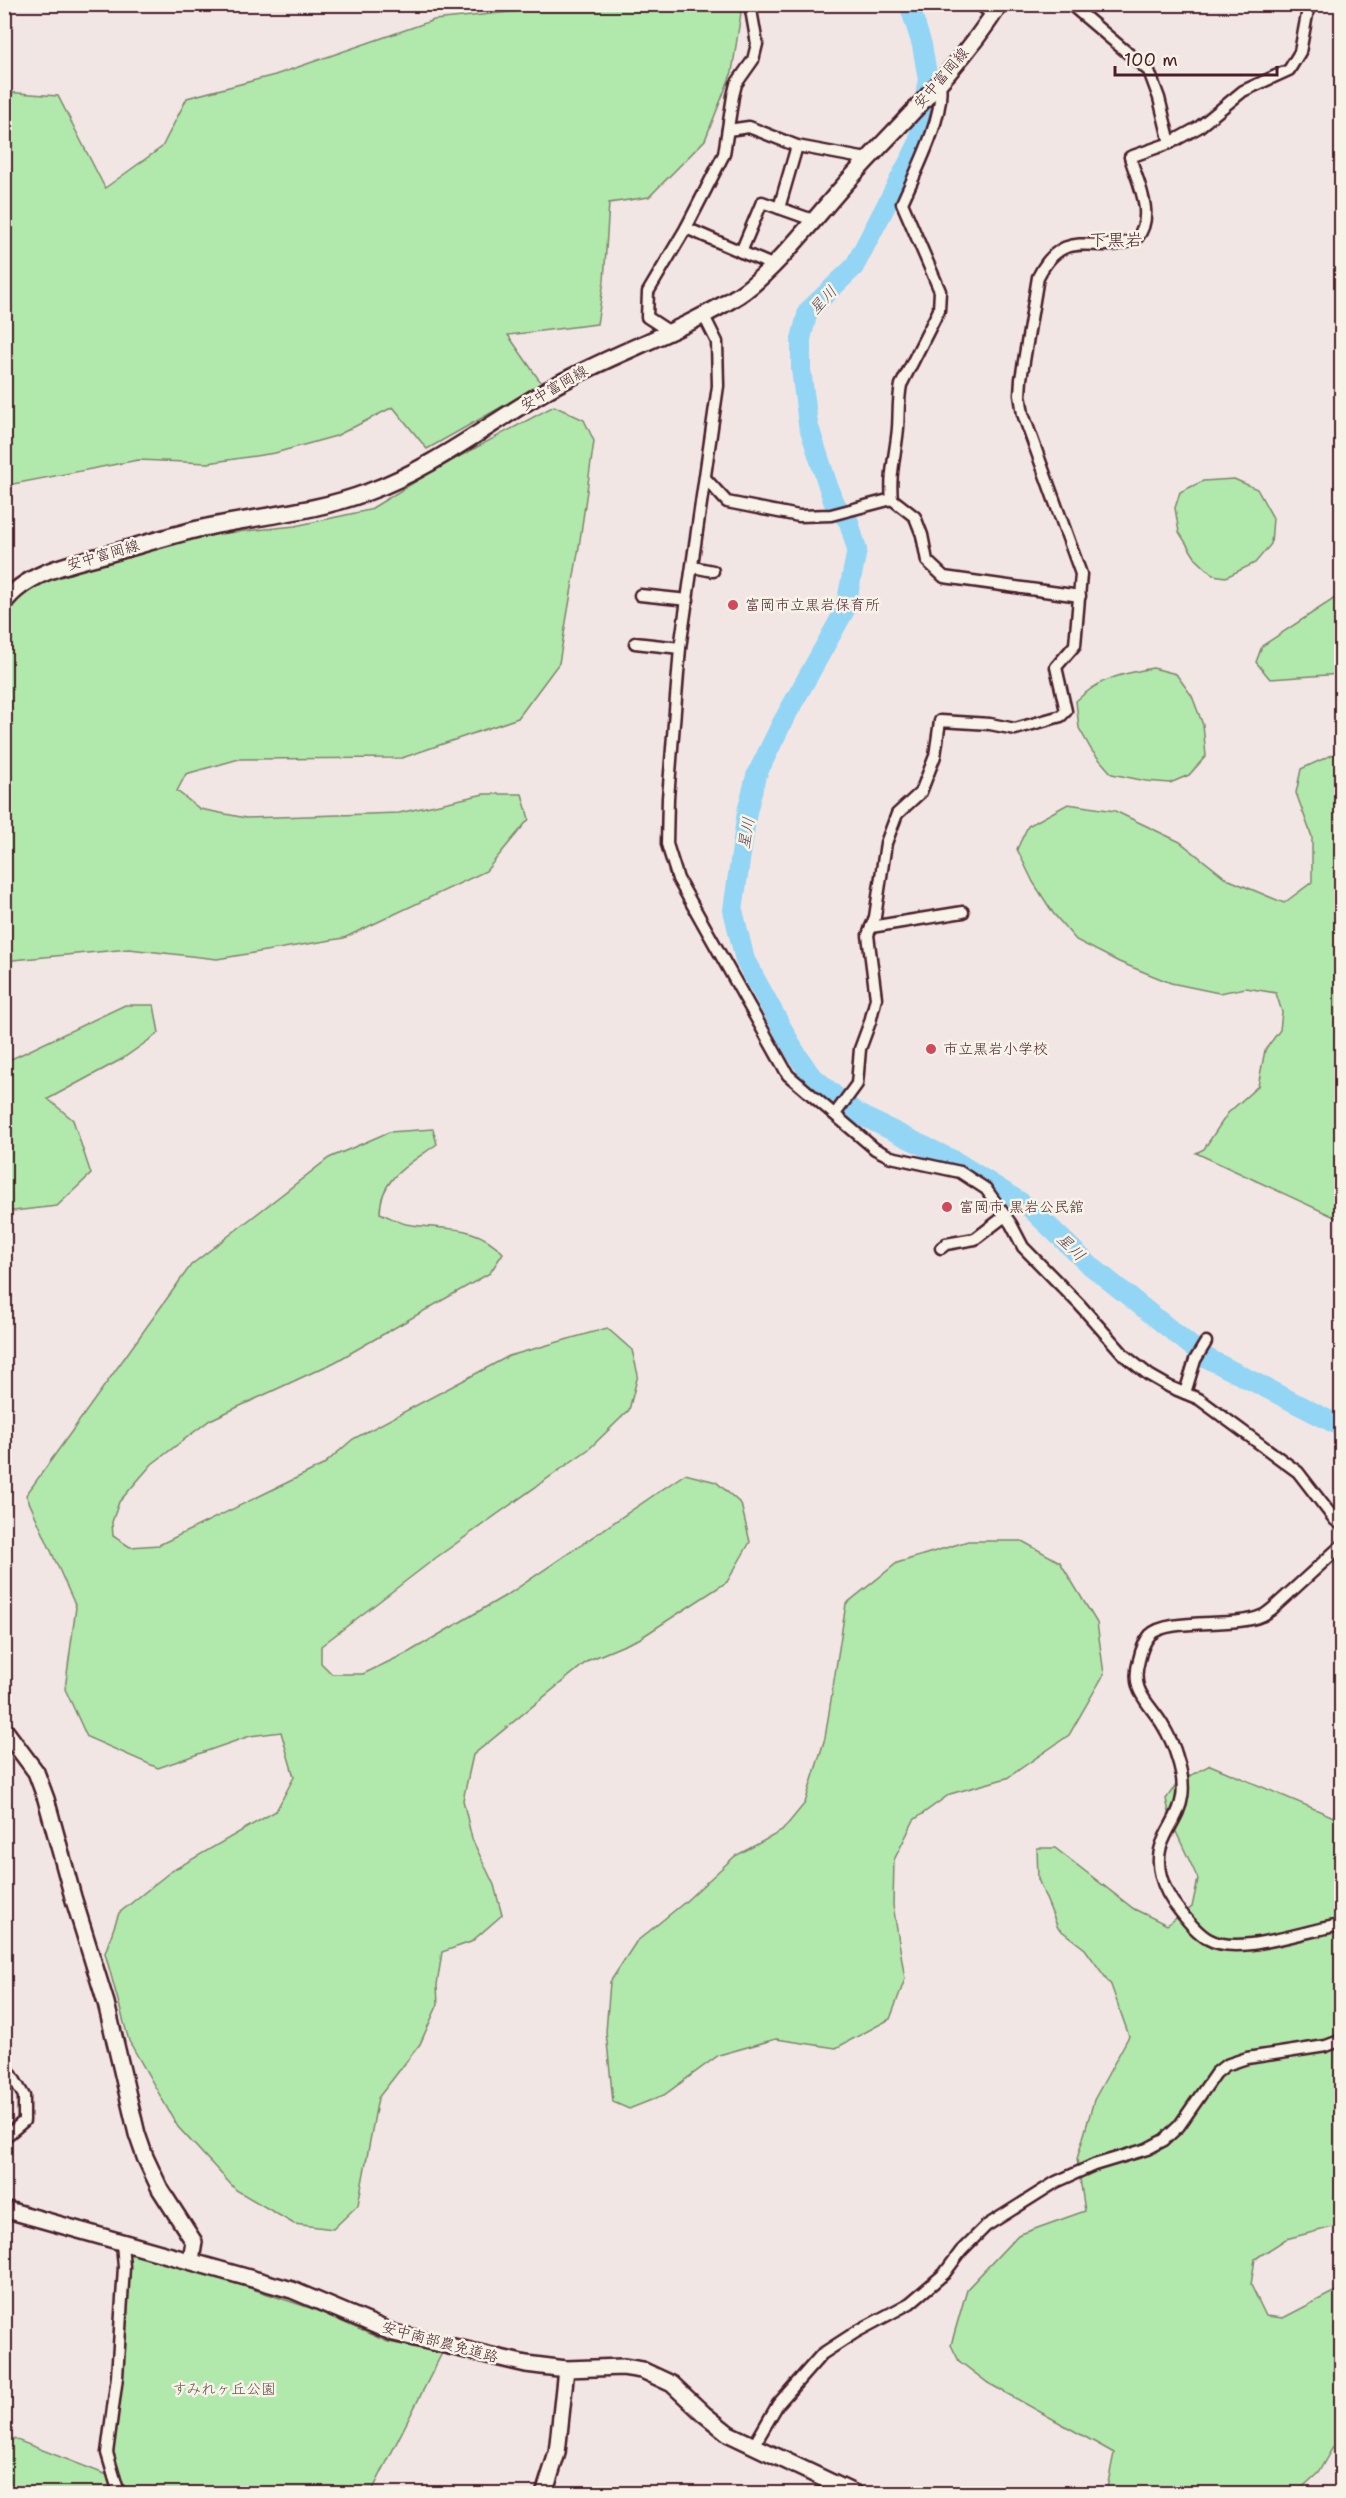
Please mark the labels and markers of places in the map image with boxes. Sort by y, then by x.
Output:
place label: 富岡市立黒岩保育所 [745,595,880,615]
marker: 富岡市立黒岩保育所 [726,598,740,612]
place label: 市立黒岩小学校 [943,1039,1048,1059]
marker: 市立黒岩小学校 [924,1042,938,1056]
place label: 富岡市 黒岩公民舘 [959,1197,1084,1217]
marker: 富岡市 黒岩公民舘 [940,1200,954,1214]

